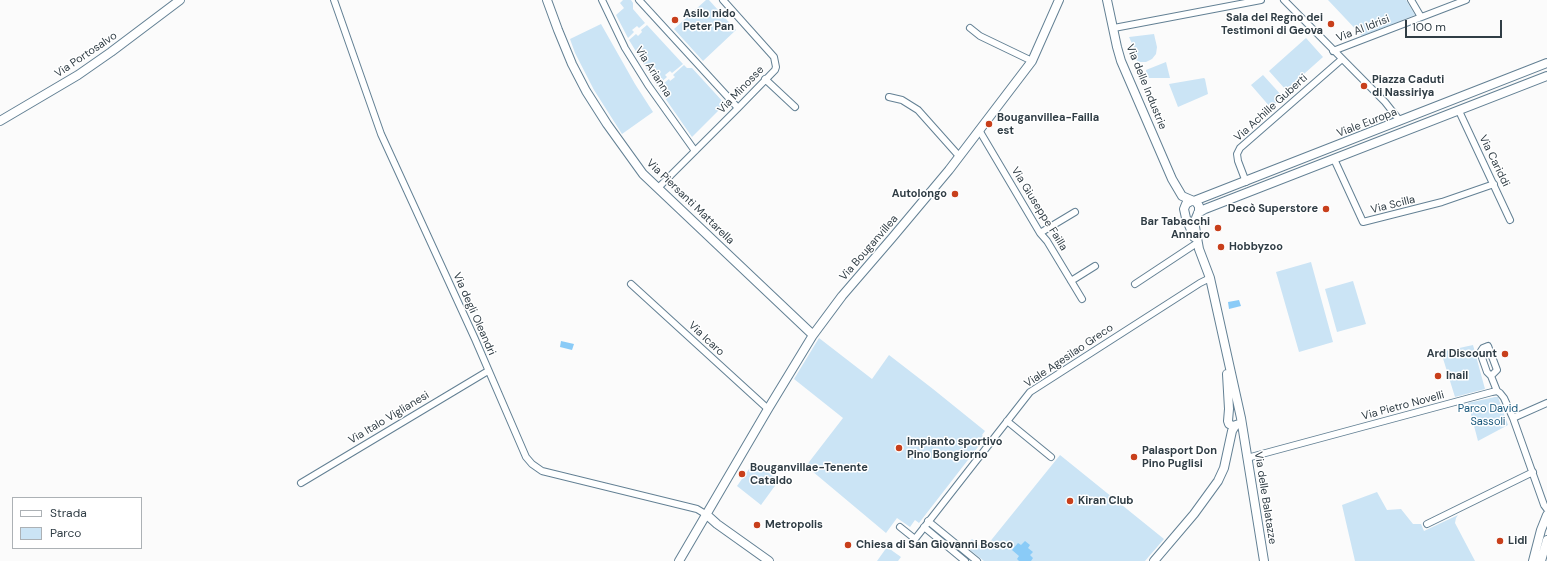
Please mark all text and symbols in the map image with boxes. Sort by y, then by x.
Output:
place label: Asilo nido Peter Pan [683,7,736,33]
place label: Sala del Regno dei Testimoni di Geova [1221,11,1323,37]
scale bar [1407,12,1504,38]
street label: Via Al Idrisi [1335,13,1391,45]
marker: Asilo nido Peter Pan [670,15,680,25]
marker: Sala del Regno dei Testimoni di Geova [1326,19,1336,29]
text: 100 m [1412,19,1446,35]
street label: Via Portosalvo [52,29,120,81]
street label: Via delle Industrie [1123,42,1169,132]
street label: Via Arianna [632,44,674,100]
street label: Via Minosse [715,64,767,116]
street label: Via Achille Guberti [1232,72,1310,144]
place label: Piazza Caduti di Nassiriya [1372,73,1444,99]
marker: Piazza Caduti di Nassiriya [1359,81,1369,91]
street label: Viale Europa [1335,105,1399,141]
place label: Bouganvillea-Failla est [997,111,1099,137]
marker: Bouganvillea-Failla est [984,119,994,129]
street label: Via Cariddi [1476,133,1512,189]
street label: Via Piersanti Mattarella [643,157,737,247]
street label: Via Giuseppe Failla [1008,165,1070,253]
place label: Autolongo [892,187,947,201]
marker: Autolongo [950,189,960,199]
street label: Via Scilla [1370,193,1416,217]
place label: Decò Superstore [1228,202,1318,216]
marker: Decò Superstore [1321,204,1331,214]
street label: Via Bouganvillea [837,213,901,283]
place label: Bar Tabacchi Annaro [1141,215,1210,241]
marker: Bar Tabacchi Annaro [1213,223,1223,233]
place label: Hobbyzoo [1229,240,1283,254]
marker: Hobbyzoo [1216,242,1226,252]
street label: Via degli Oleandri [450,271,498,357]
street label: Via Icaro [685,319,727,359]
street label: Viale Agesilao Greco [1022,321,1116,391]
place label: Ard Discount [1427,347,1497,361]
marker: Ard Discount [1500,349,1510,359]
place label: Inail [1446,369,1468,383]
marker: Inail [1433,371,1443,381]
street label: Via Italo Viglianesi [346,389,432,447]
street label: Via Pietro Novelli [1360,389,1446,423]
park label: Parco David Sassoli [1458,402,1518,428]
place label: Impianto sportivo Pino Bongiorno [907,435,1002,461]
marker: Impianto sportivo Pino Bongiorno [894,443,904,453]
place label: Palasport Don Pino Puglisi [1142,444,1217,470]
street label: Via delle Balatazze [1251,451,1279,545]
marker: Palasport Don Pino Puglisi [1129,452,1139,462]
place label: Bouganvillae-Tenente Cataldo [750,461,868,487]
marker: Bouganvillae-Tenente Cataldo [737,469,747,479]
place label: Kiran Club [1078,494,1134,508]
marker: Kiran Club [1065,496,1075,506]
legend [12,497,142,549]
text: Strada [50,505,87,521]
place label: Metropolis [765,518,823,532]
marker: Metropolis [752,520,762,530]
text: Parco [50,525,81,541]
place label: Lidl [1508,534,1527,548]
marker: Lidl [1495,536,1505,546]
place label: Chiesa di San Giovanni Bosco [856,538,1013,552]
marker: Chiesa di San Giovanni Bosco [843,540,853,550]

